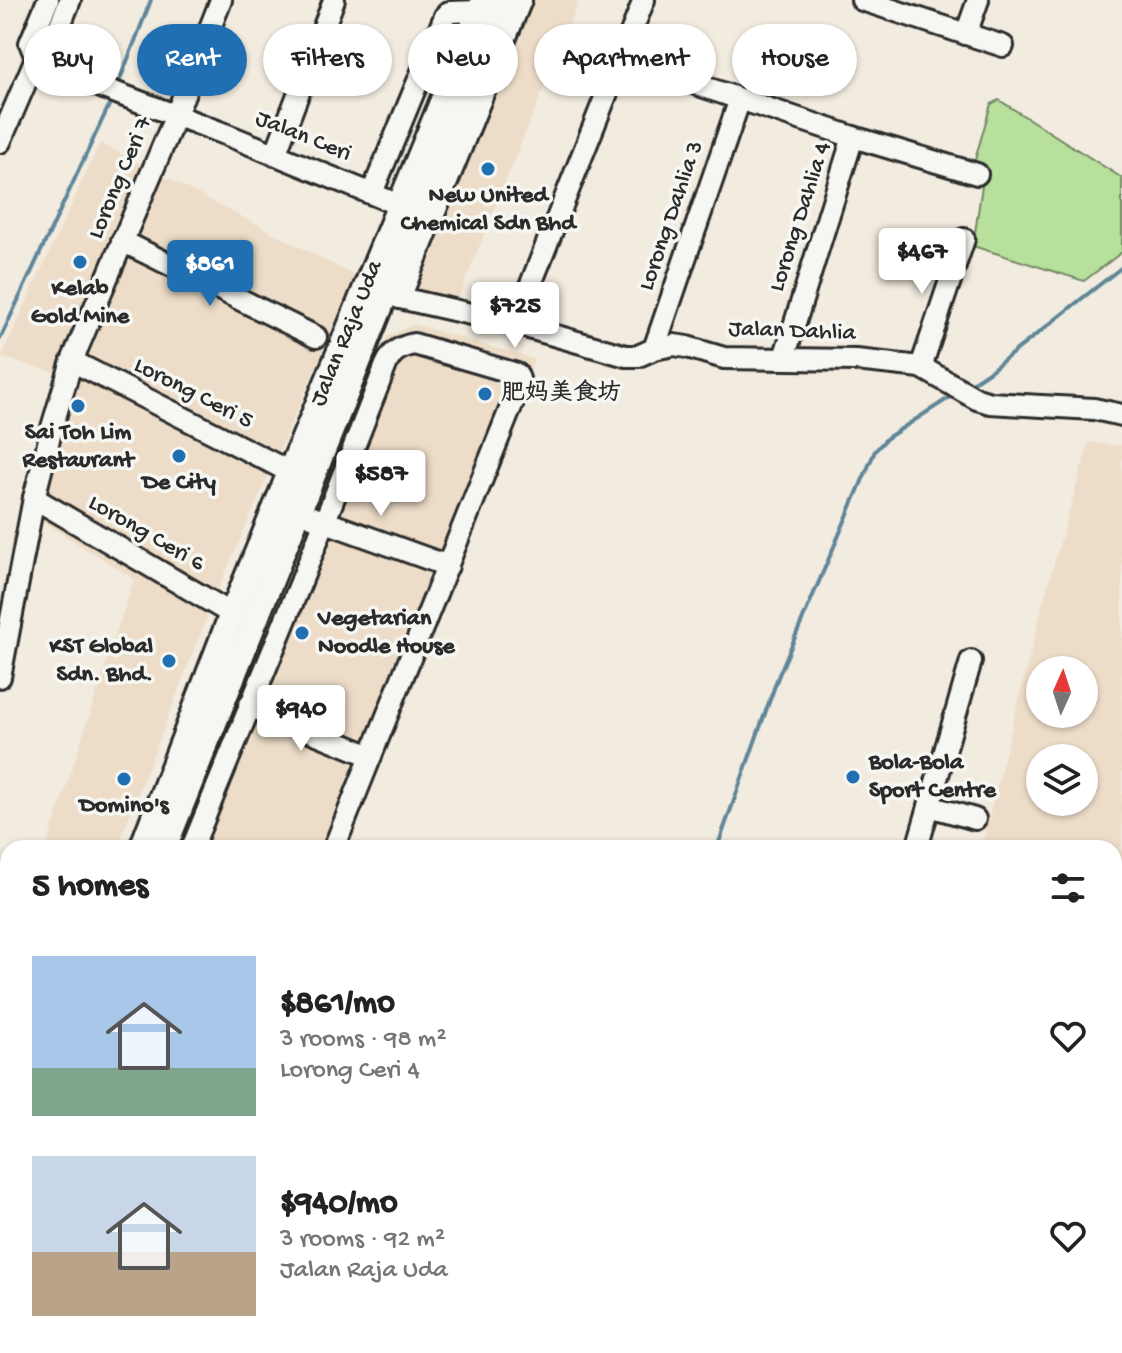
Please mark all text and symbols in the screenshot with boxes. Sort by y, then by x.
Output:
chip: Buy [24,24,121,96]
chip: Rent [137,24,247,96]
chip: Filters [263,24,392,96]
chip: New [408,24,518,96]
chip: Apartment [534,24,716,96]
chip: House [732,24,857,96]
street label: Jalan Ceri [251,105,355,169]
street label: Lorong Ceri 7 [82,112,160,244]
street label: Lorong Dahlia 3 [633,137,711,295]
street label: Lorong Dahlia 4 [763,138,839,295]
marker: New United Chemical Sdn Bhd [479,160,497,178]
place label: New United Chemical Sdn Bhd [401,182,578,239]
pin: $467 [875,228,969,296]
text: $467 [897,238,947,269]
pin: $861 [163,240,257,308]
text: $861 [185,250,235,281]
marker: Kelab Gold Mine [71,253,89,271]
street label: Jalan Raja Uda [304,256,390,411]
place label: Kelab Gold Mine [31,275,131,332]
pin: $725 [468,282,562,350]
text: $725 [489,292,541,323]
street label: Jalan Dahlia [728,315,857,349]
street label: Lorong Ceri 5 [128,351,258,437]
place label: 肥妈美食坊 [501,379,621,409]
marker: 肥妈美食坊 [476,385,494,403]
marker: Sai Toh Lim Restaurant [69,397,87,415]
place label: Sai Toh Lim Restaurant [21,419,136,476]
marker: De City [170,447,188,465]
pin: $587 [334,450,428,518]
text: $587 [354,460,408,491]
place label: De City [140,469,216,498]
street label: Lorong Ceri 6 [83,489,210,579]
place label: Vegetarian Noodle House [317,605,456,662]
marker: Vegetarian Noodle House [293,624,311,642]
place label: KST Global Sdn. Bhd. [49,633,153,690]
marker: KST Global Sdn. Bhd. [160,652,178,670]
north arrow [1026,656,1098,728]
map controls [1026,656,1098,816]
pin: $940 [254,685,348,753]
text: $940 [275,695,327,726]
button: layers [1026,744,1098,816]
place label: Bola-Bola Sport Centre [868,749,997,806]
marker: Bola-Bola Sport Centre [844,768,862,786]
marker: Domino's [115,770,133,788]
place label: Domino's [77,792,170,821]
icon: filters [1046,866,1090,910]
text: 5 homes [32,868,148,908]
text: $861/mo [280,985,395,1025]
icon: home [96,988,192,1084]
icon: heart [1046,1014,1090,1058]
text: 3 rooms · 98 m² [280,1025,447,1056]
text: Lorong Ceri 4 [280,1056,420,1087]
text: $940/mo [280,1185,398,1225]
icon: home [96,1188,192,1284]
icon: heart [1046,1214,1090,1258]
text: 3 rooms · 92 m² [280,1225,445,1256]
text: Jalan Raja Uda [280,1256,448,1287]

